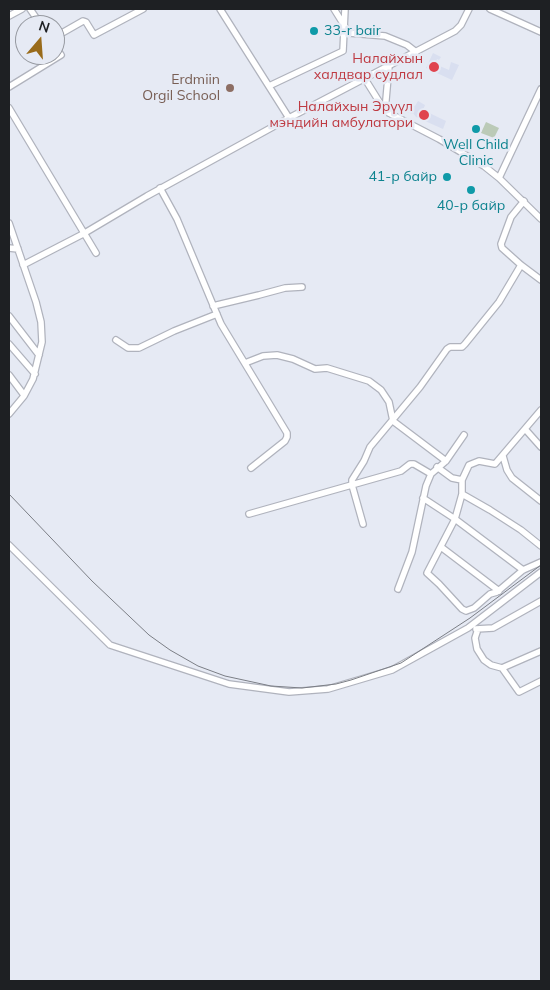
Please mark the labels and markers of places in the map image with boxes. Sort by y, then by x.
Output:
place label: 33-r bair [324,23,381,39]
marker: 33-r bair [308,25,320,37]
place label: Налайхын халдвар судлал [314,51,423,84]
marker: Налайхын халдвар судлал [427,60,441,74]
place label: Erdmiin Orgil School [142,72,220,104]
marker: Erdmiin Orgil School [224,82,236,94]
place label: Налайхын Эрүүл мэндийн амбулатори [269,99,413,132]
marker: Налайхын Эрүүл мэндийн амбулатори [417,108,431,122]
marker: Well Child Clinic [470,123,482,135]
place label: Well Child Clinic [443,137,509,170]
place label: 41-р байр [368,169,437,185]
marker: 41-р байр [441,171,453,183]
marker: 40-р байр [465,184,477,196]
place label: 40-р байр [437,198,505,214]

